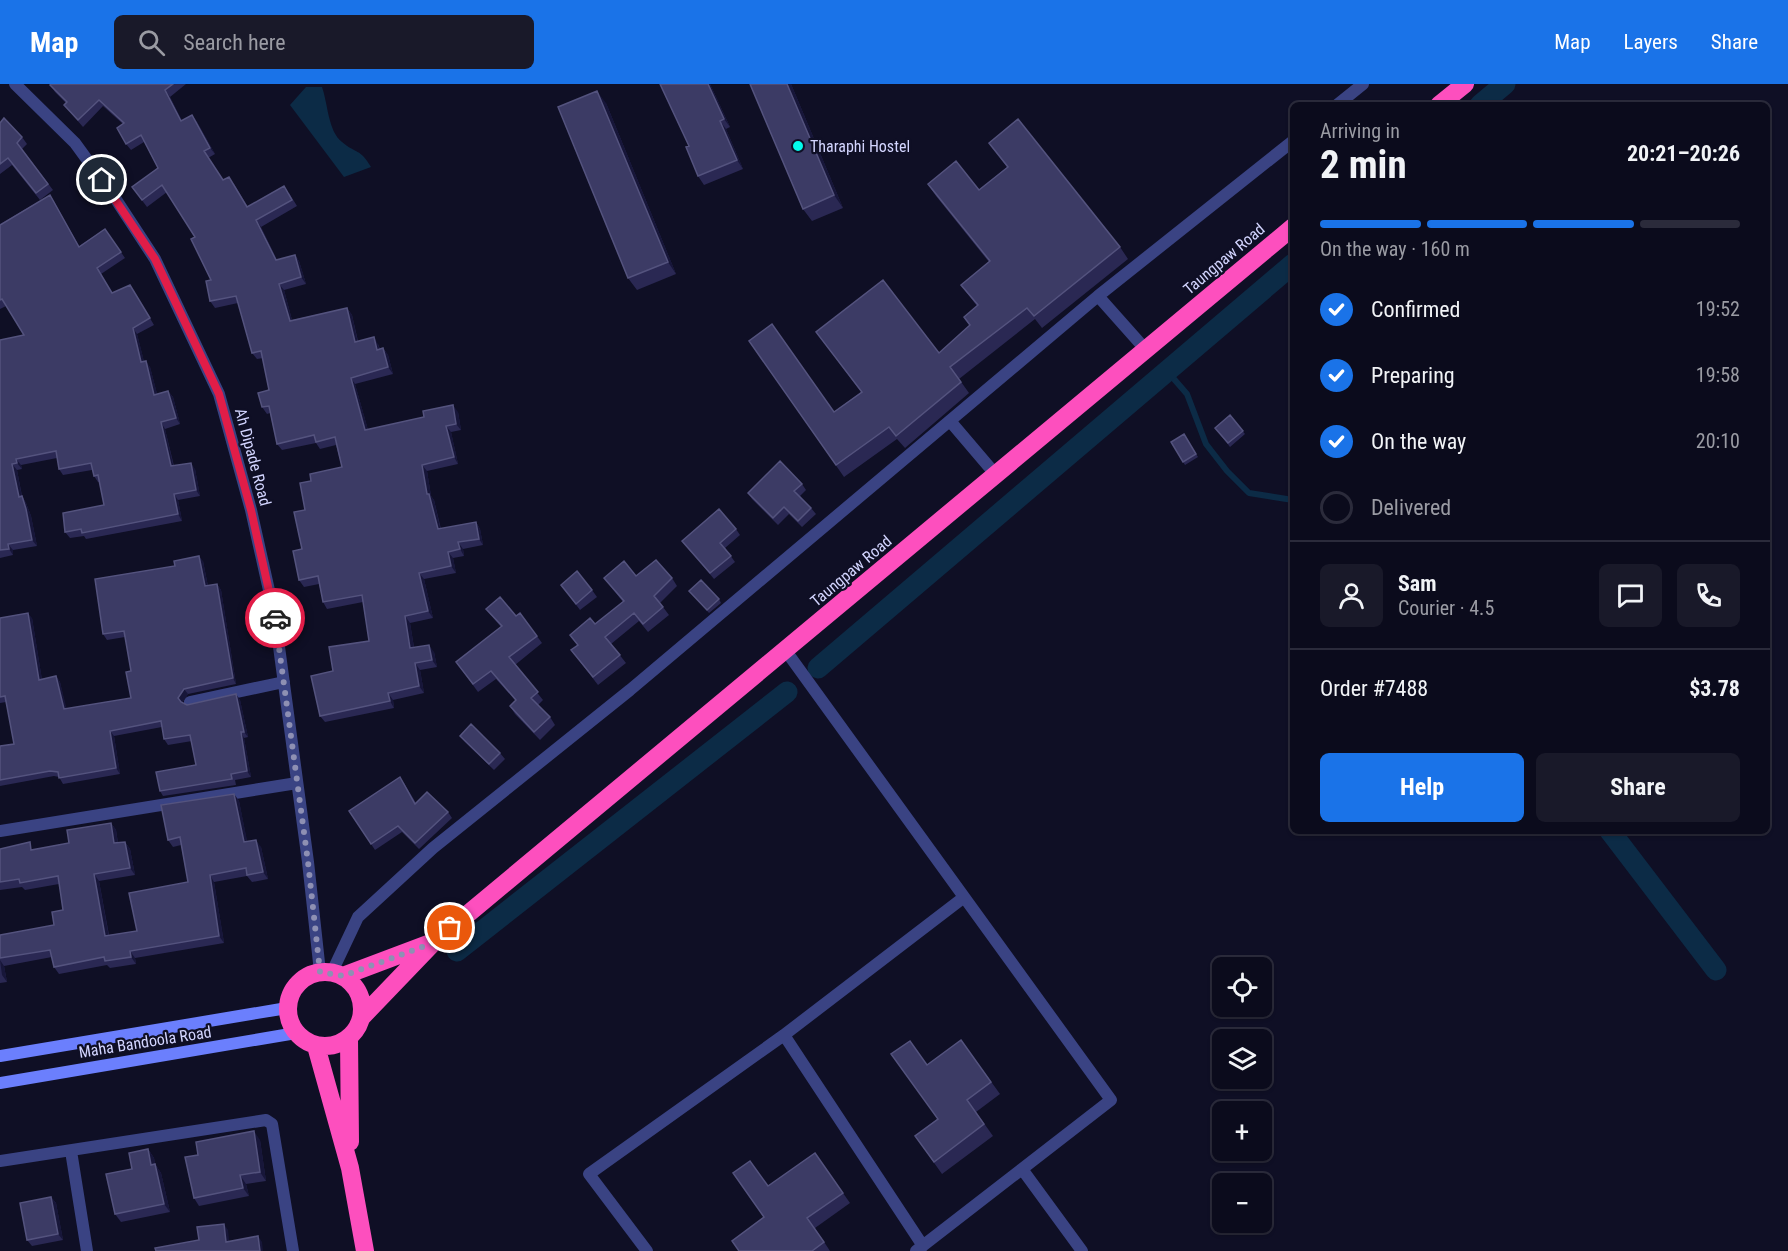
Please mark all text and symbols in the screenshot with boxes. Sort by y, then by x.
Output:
search box [114,15,534,69]
text: Map [30,26,78,59]
icon: search [135,26,168,59]
text: Search here [183,30,286,55]
text: Map [1554,30,1591,54]
text: Layers [1624,30,1678,54]
text: Share [1711,30,1758,54]
text: Arriving in [1320,119,1400,143]
place label: Tharaphi Hostel [810,137,910,156]
marker: Tharaphi Hostel [791,139,805,153]
text: 20:21–20:26 [1627,141,1740,166]
text: 2 min [1320,142,1407,188]
pin [76,154,127,205]
icon: home [85,163,118,196]
street label: Taungpaw Road [1180,220,1268,298]
text: On the way · 160 m [1320,237,1470,261]
icon: check [1320,293,1353,326]
text: Confirmed [1371,297,1460,322]
text: 19:52 [1696,297,1740,321]
icon: check [1320,359,1353,392]
text: Preparing [1371,363,1455,388]
text: 19:58 [1696,363,1740,387]
street label: Ah Dipade Road [231,406,275,508]
icon: check [1320,425,1353,458]
text: On the way [1371,429,1466,454]
text: 20:10 [1696,429,1740,453]
text: Delivered [1371,495,1451,520]
street label: Taungpaw Road [807,532,895,610]
button: person [1320,564,1383,627]
button: chat [1599,564,1662,627]
button: phone [1677,564,1740,627]
text: Sam [1398,571,1437,596]
courier [245,588,305,648]
text: Courier · 4.5 [1398,596,1494,620]
icon: car [259,602,292,635]
text: Order #7488 [1320,676,1428,701]
text: $3.78 [1689,676,1740,701]
button: Help [1320,753,1524,822]
button: Share [1536,753,1740,822]
pin [424,902,475,953]
icon: bag [433,911,466,944]
map controls [1212,957,1272,1233]
button: locate [1212,957,1272,1017]
street label: Maha Bandoola Road [77,1022,213,1062]
button: layers [1212,1029,1272,1089]
button: + [1212,1101,1272,1161]
button: − [1212,1173,1272,1233]

